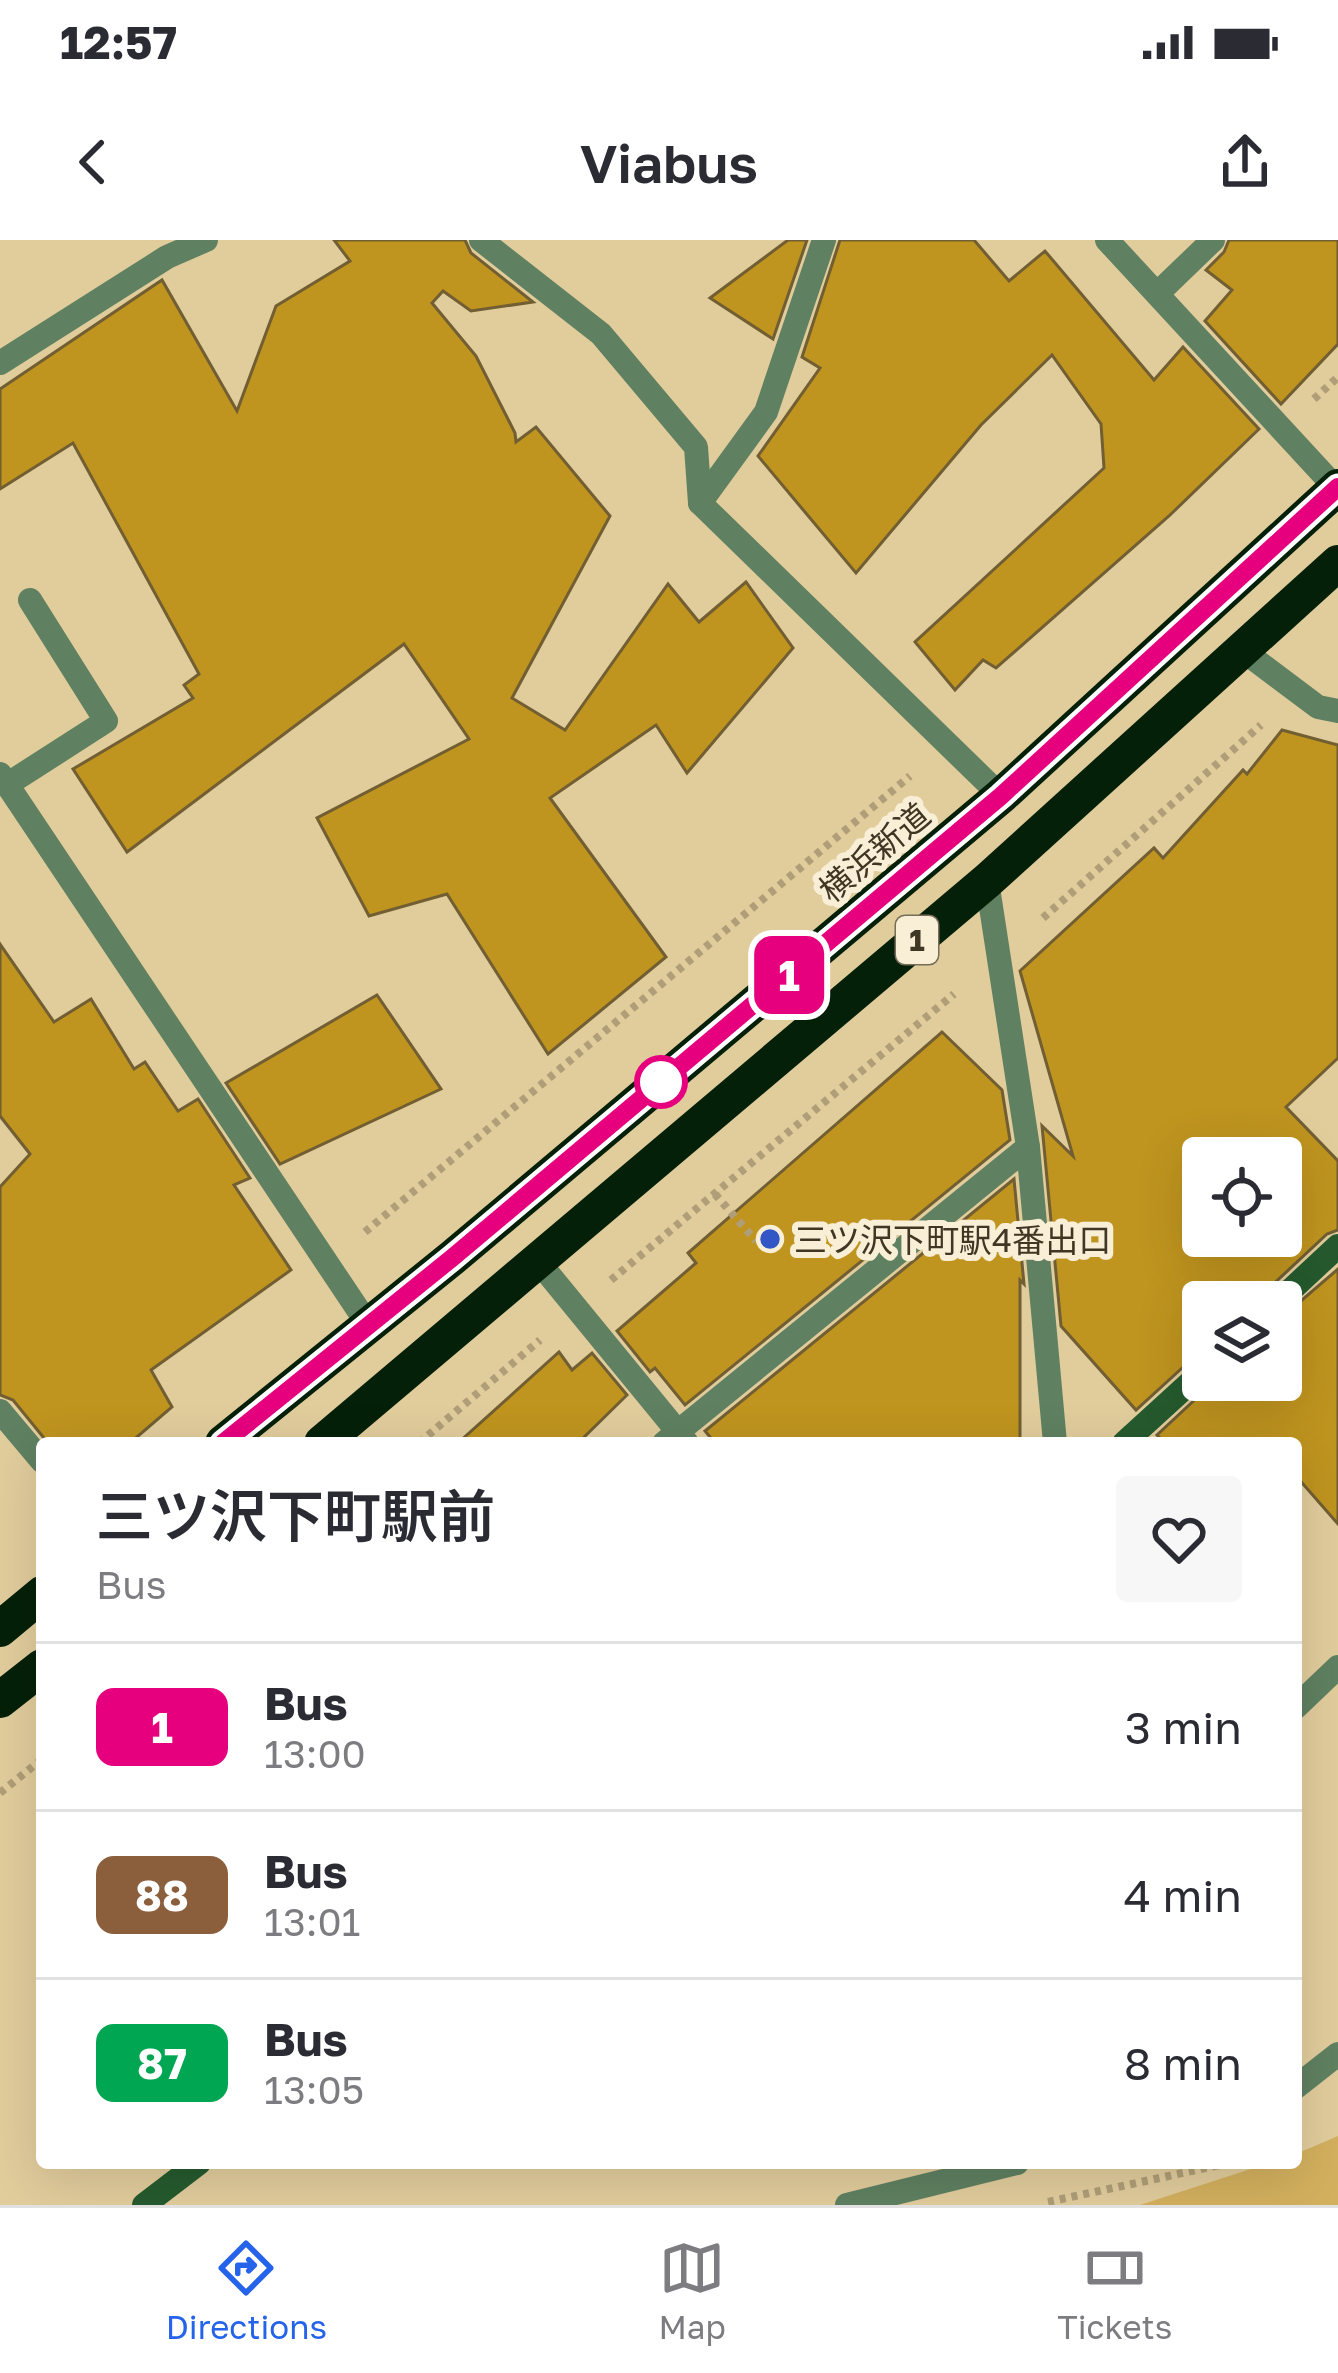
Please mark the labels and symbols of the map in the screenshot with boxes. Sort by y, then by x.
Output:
street label: 横浜新道 [811,795,937,909]
road number: 1 [896,916,938,964]
line badge: 1 [750,936,828,1014]
unlabelled marker [636,1057,686,1107]
place label: 三ツ沢下町駅4番出口 [794,1220,1111,1259]
marker: 三ツ沢下町駅4番出口 [757,1226,783,1252]

